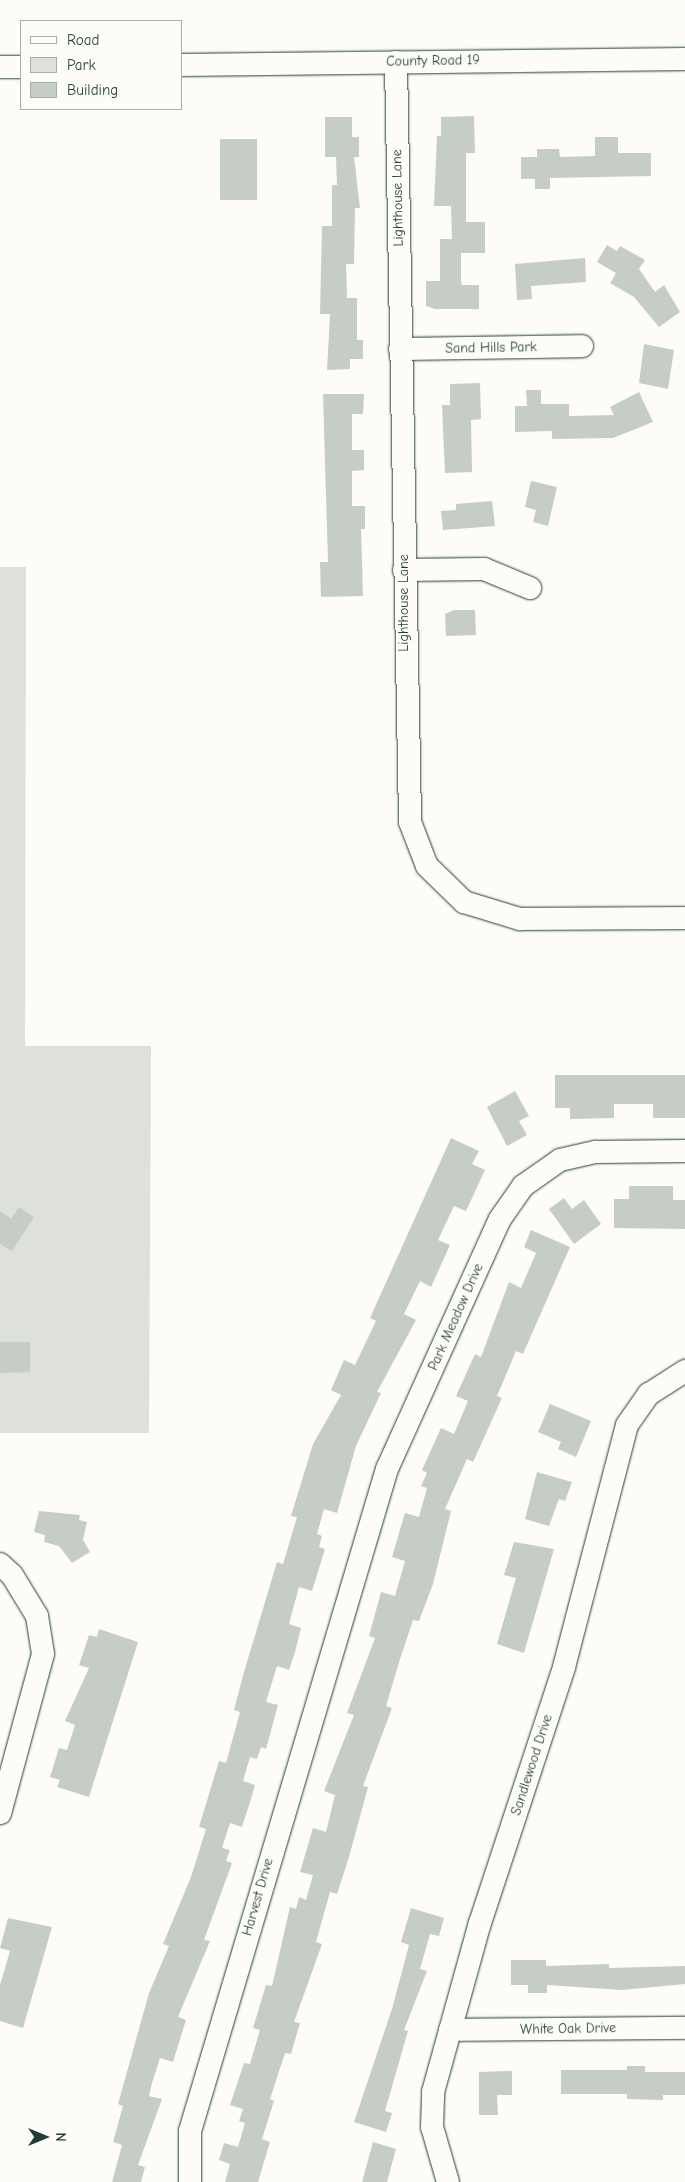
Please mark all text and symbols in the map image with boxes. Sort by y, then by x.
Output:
legend [20,20,182,110]
text: Road [67,31,99,49]
street label: County Road 19 [386,52,480,70]
text: Park [67,56,96,74]
text: Building [67,81,118,99]
street label: Lighthouse Lane [389,149,407,247]
street label: Sand Hills Park [445,339,537,357]
street label: Lighthouse Lane [396,554,412,652]
street label: Park Meadow Drive [425,1261,487,1373]
street label: Sandlewood Drive [508,1712,556,1818]
street label: Harvest Drive [239,1856,277,1938]
street label: White Oak Drive [520,2020,616,2038]
north arrow [20,2112,70,2162]
text: N [52,2132,69,2142]

